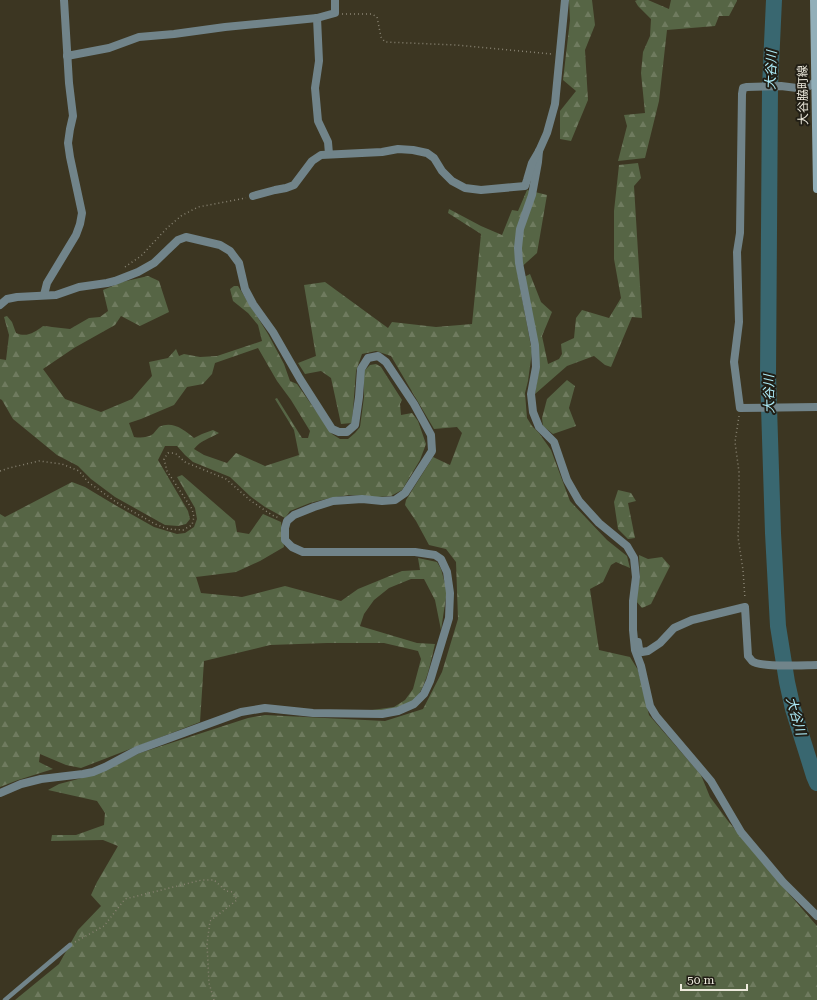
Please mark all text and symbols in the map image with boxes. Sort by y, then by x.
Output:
water label: 大谷川 [763,48,779,90]
street label: 大谷脇町線 [795,65,811,125]
water label: 大谷川 [761,372,777,414]
water label: 大谷川 [783,695,809,739]
scale bar [681,966,747,992]
text: 50 m [687,973,714,987]

